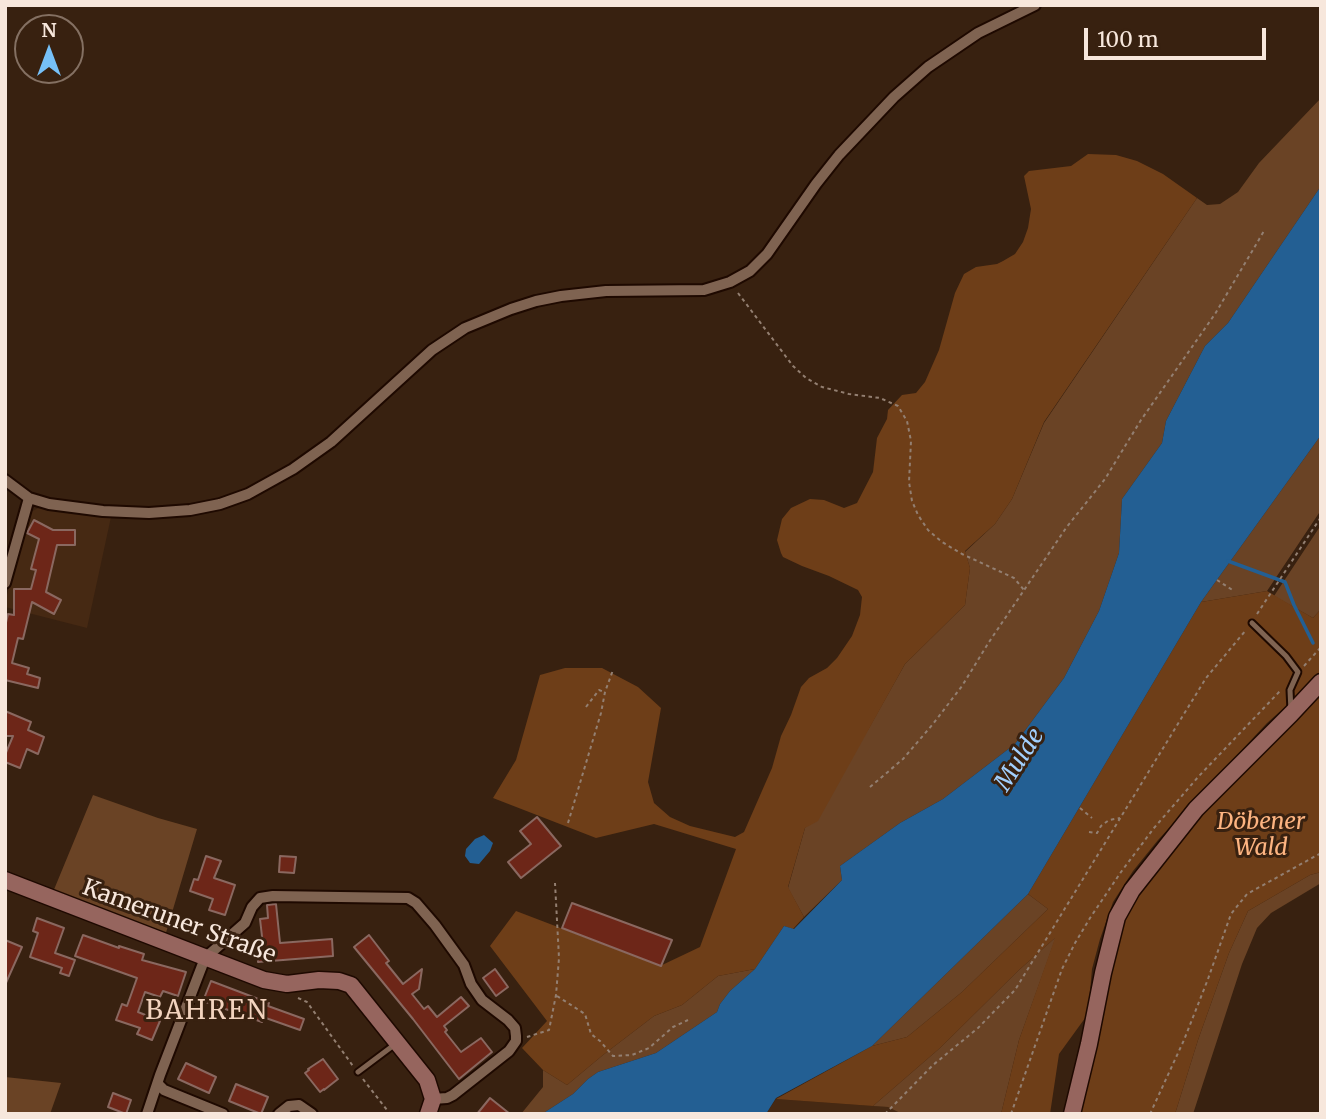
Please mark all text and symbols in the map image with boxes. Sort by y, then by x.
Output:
north arrow [14,14,84,84]
scale bar [1088,14,1270,58]
text: N [41,18,57,42]
text: 100 m [1097,26,1159,53]
water label: Mulde [989,723,1051,797]
park label: Döbener Wald [1217,808,1305,862]
street label: Kameruner Straße [79,874,279,970]
district label: BAHREN [146,996,268,1028]

